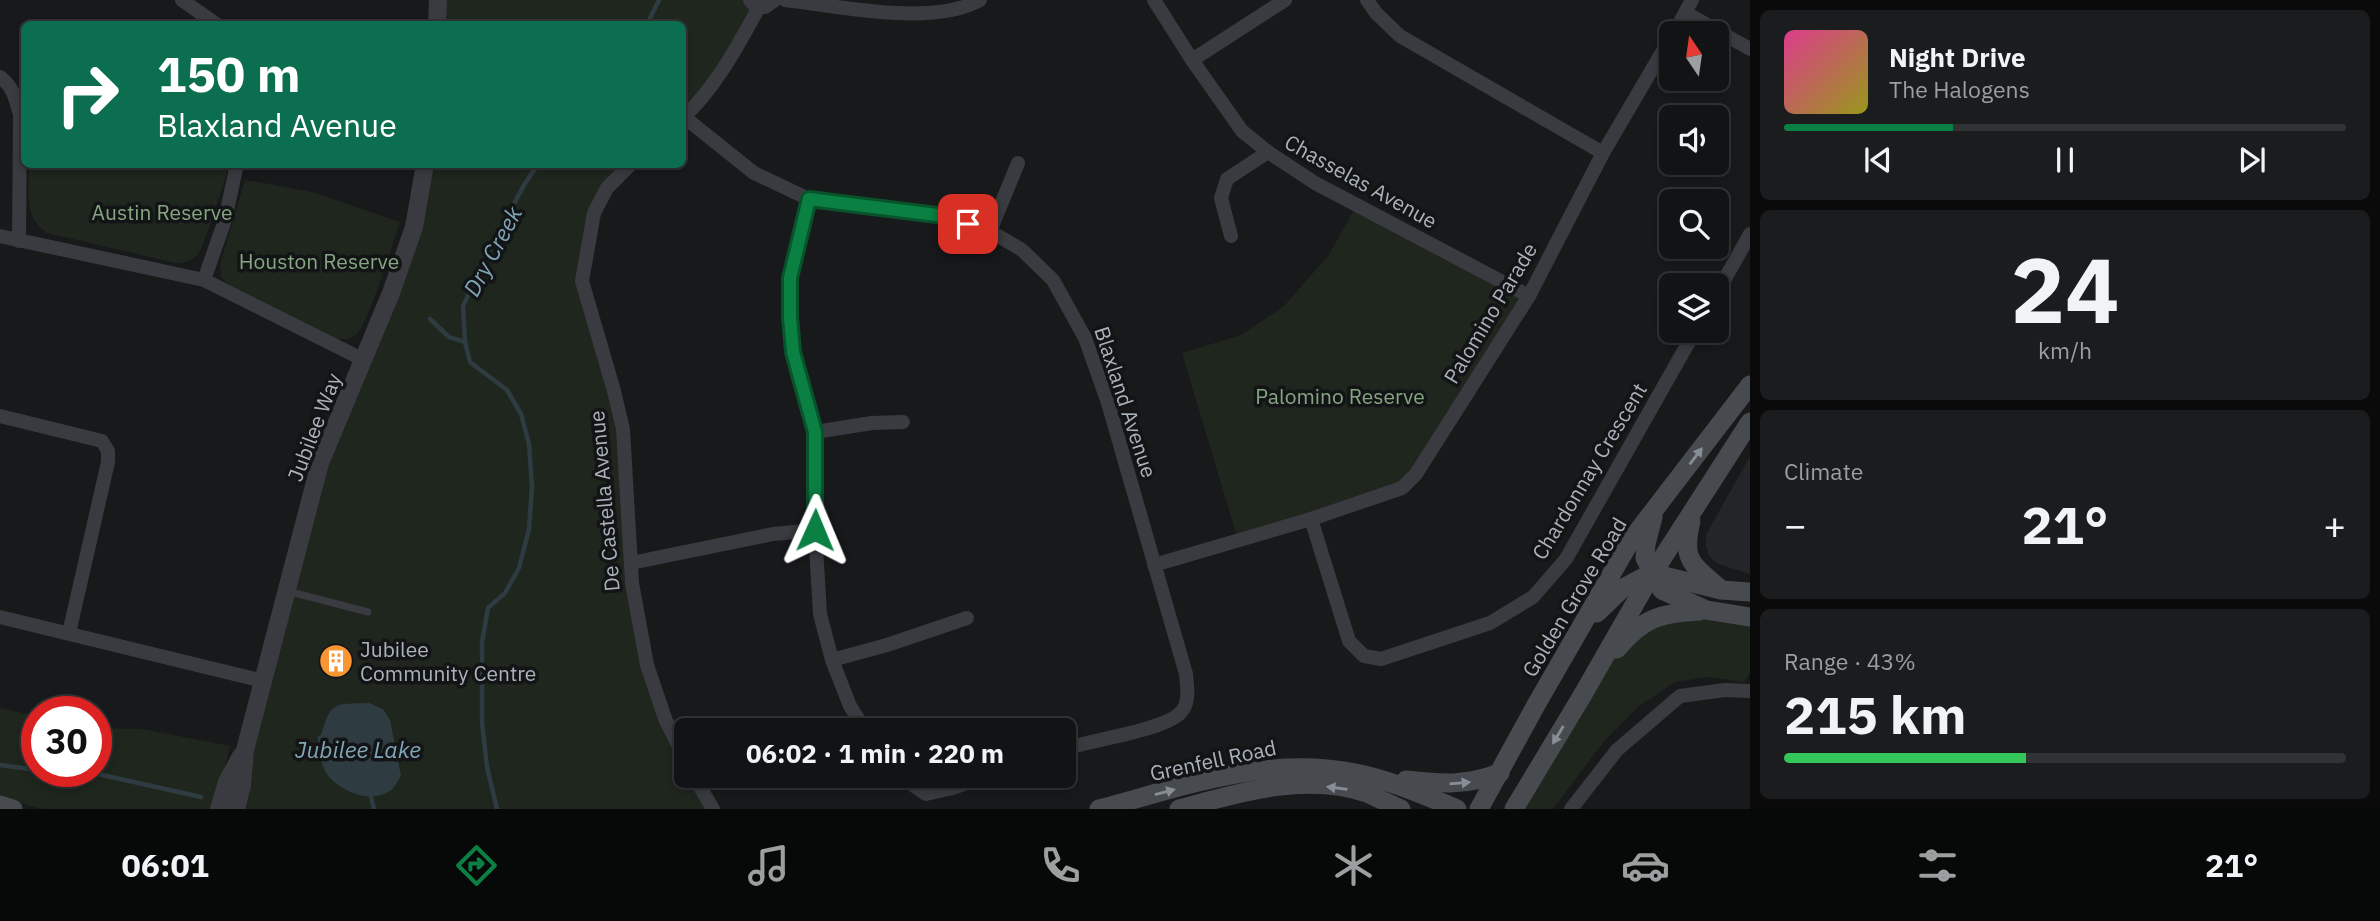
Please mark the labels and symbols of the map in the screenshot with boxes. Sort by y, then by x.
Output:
north arrow [1659,21,1729,91]
street label: Chasselas Avenue [1280,127,1442,235]
pin [938,194,998,254]
park label: Austin Reserve [92,198,233,226]
water label: Dry Creek [456,200,529,301]
street label: Palomino Parade [1437,237,1543,389]
park label: Houston Reserve [239,247,399,275]
street label: Blaxland Avenue [1088,323,1164,481]
street label: Jubilee Way [281,368,348,485]
street label: Chardonnay Crescent [1525,377,1653,565]
park label: Palomino Reserve [1255,382,1425,410]
street label: De Castella Avenue [582,409,626,593]
one-way arrow [1689,447,1704,465]
position arrow [778,493,852,567]
street label: Golden Grove Road [1515,512,1633,682]
place label: Jubilee Community Centre [360,635,536,687]
building icon: Jubilee Community Centre [317,642,355,680]
speed limit sign: 30 [21,696,112,787]
one-way arrow [1552,725,1565,744]
street label: Grenfell Road [1147,733,1279,787]
water label: Jubilee Lake [295,734,421,764]
one-way arrow [1449,777,1471,788]
one-way arrow [1326,782,1348,793]
one-way arrow [1154,786,1176,797]

